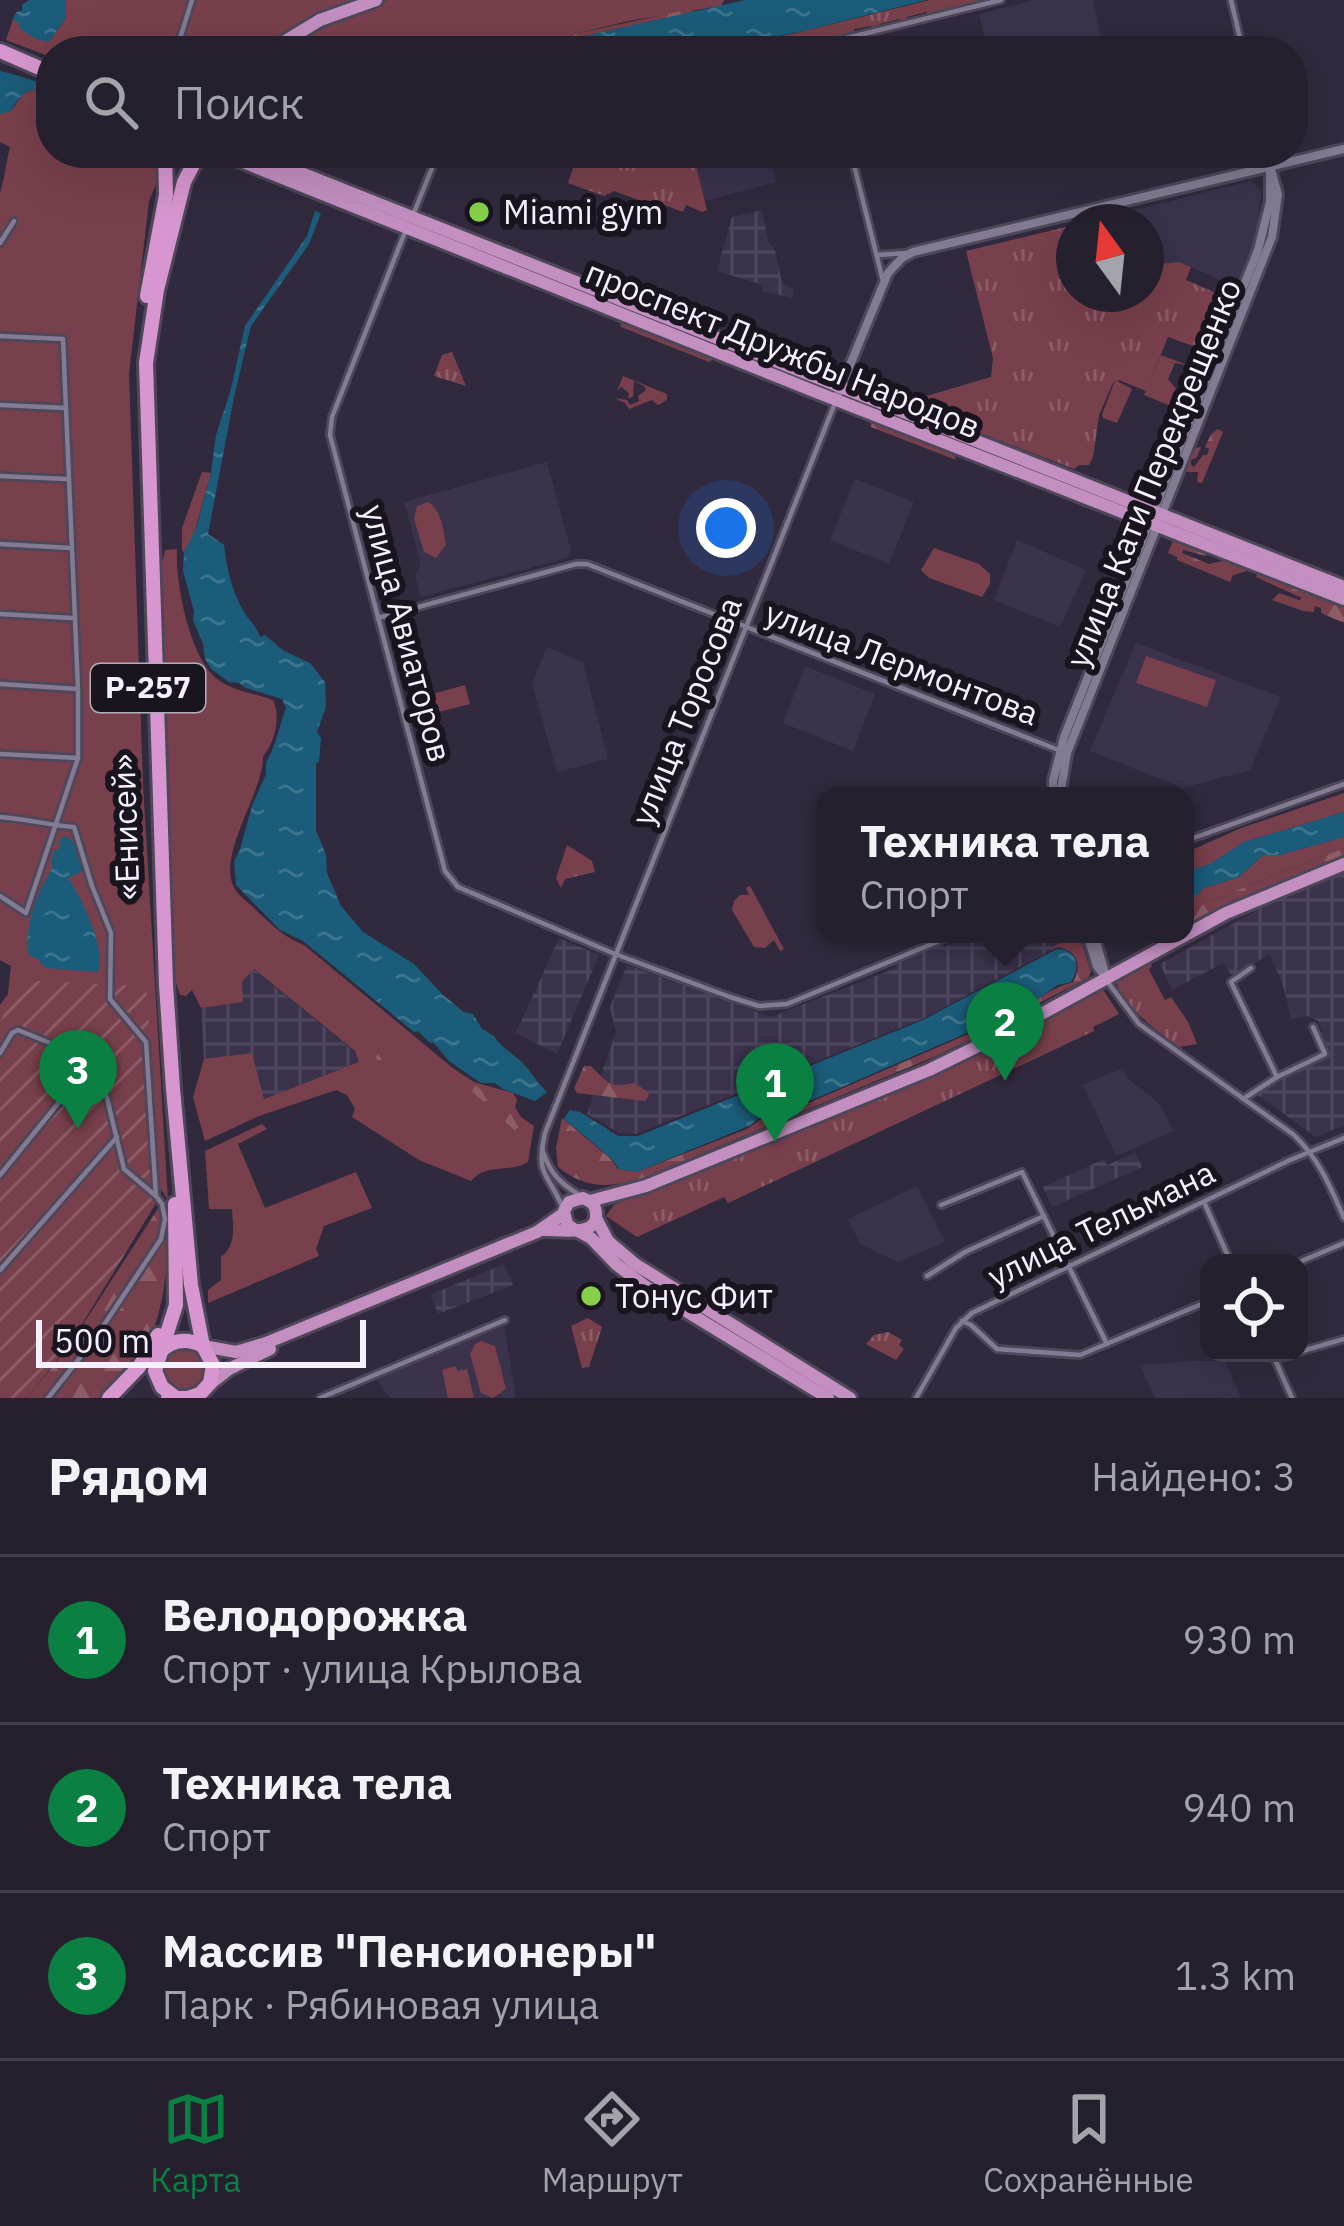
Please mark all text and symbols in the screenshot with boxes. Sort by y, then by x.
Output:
search box [36,36,1308,168]
icon: search [78,69,144,135]
text: Поиск [174,73,304,131]
place label: Miami gym [503,190,663,233]
marker: Miami gym [466,199,492,225]
north arrow [1056,204,1164,312]
street label: проспект Дружбы Народов [580,250,987,447]
street label: улица Кати Перекрещенко [1055,272,1250,673]
your location [696,498,756,558]
street label: улица Авиаторов [352,499,463,766]
street label: улица Торосова [620,590,751,831]
street label: улица Лермонтова [759,591,1045,734]
road number: Р-257 [91,664,205,712]
street label: «Енисей» [100,753,149,901]
popup [816,787,1194,943]
text: Техника тела [860,811,1150,869]
text: Спорт [860,869,969,920]
pin: 2 [966,982,1044,1081]
pin: 3 [39,1030,117,1129]
pin: 1 [736,1043,814,1142]
street label: улица Тельмана [980,1150,1221,1297]
map controls [1200,1254,1308,1362]
button: locate [1200,1254,1308,1362]
place label: Тонус Фит [615,1274,773,1317]
marker: Тонус Фит [578,1283,604,1309]
scale bar [36,1314,366,1367]
text: 500 m [54,1319,150,1362]
text: Рядом [48,1443,210,1509]
text: Найдено: 3 [1091,1451,1296,1502]
text: Велодорожка [162,1585,468,1643]
text: 1 [75,1614,99,1665]
text: 930 m [1183,1614,1296,1665]
text: Спорт · улица Крылова [162,1643,582,1694]
text: Техника тела [162,1753,452,1811]
text: 2 [75,1782,99,1833]
text: 940 m [1183,1782,1296,1833]
text: Спорт [162,1811,271,1862]
text: Массив "Пенсионеры" [162,1921,657,1979]
text: 3 [75,1950,99,2001]
text: 1.3 km [1175,1950,1296,2001]
text: Парк · Рябиновая улица [162,1979,599,2030]
tab: Карта [150,2086,241,2201]
tab: Маршрут [542,2086,683,2201]
tab: Сохранённые [983,2086,1194,2201]

